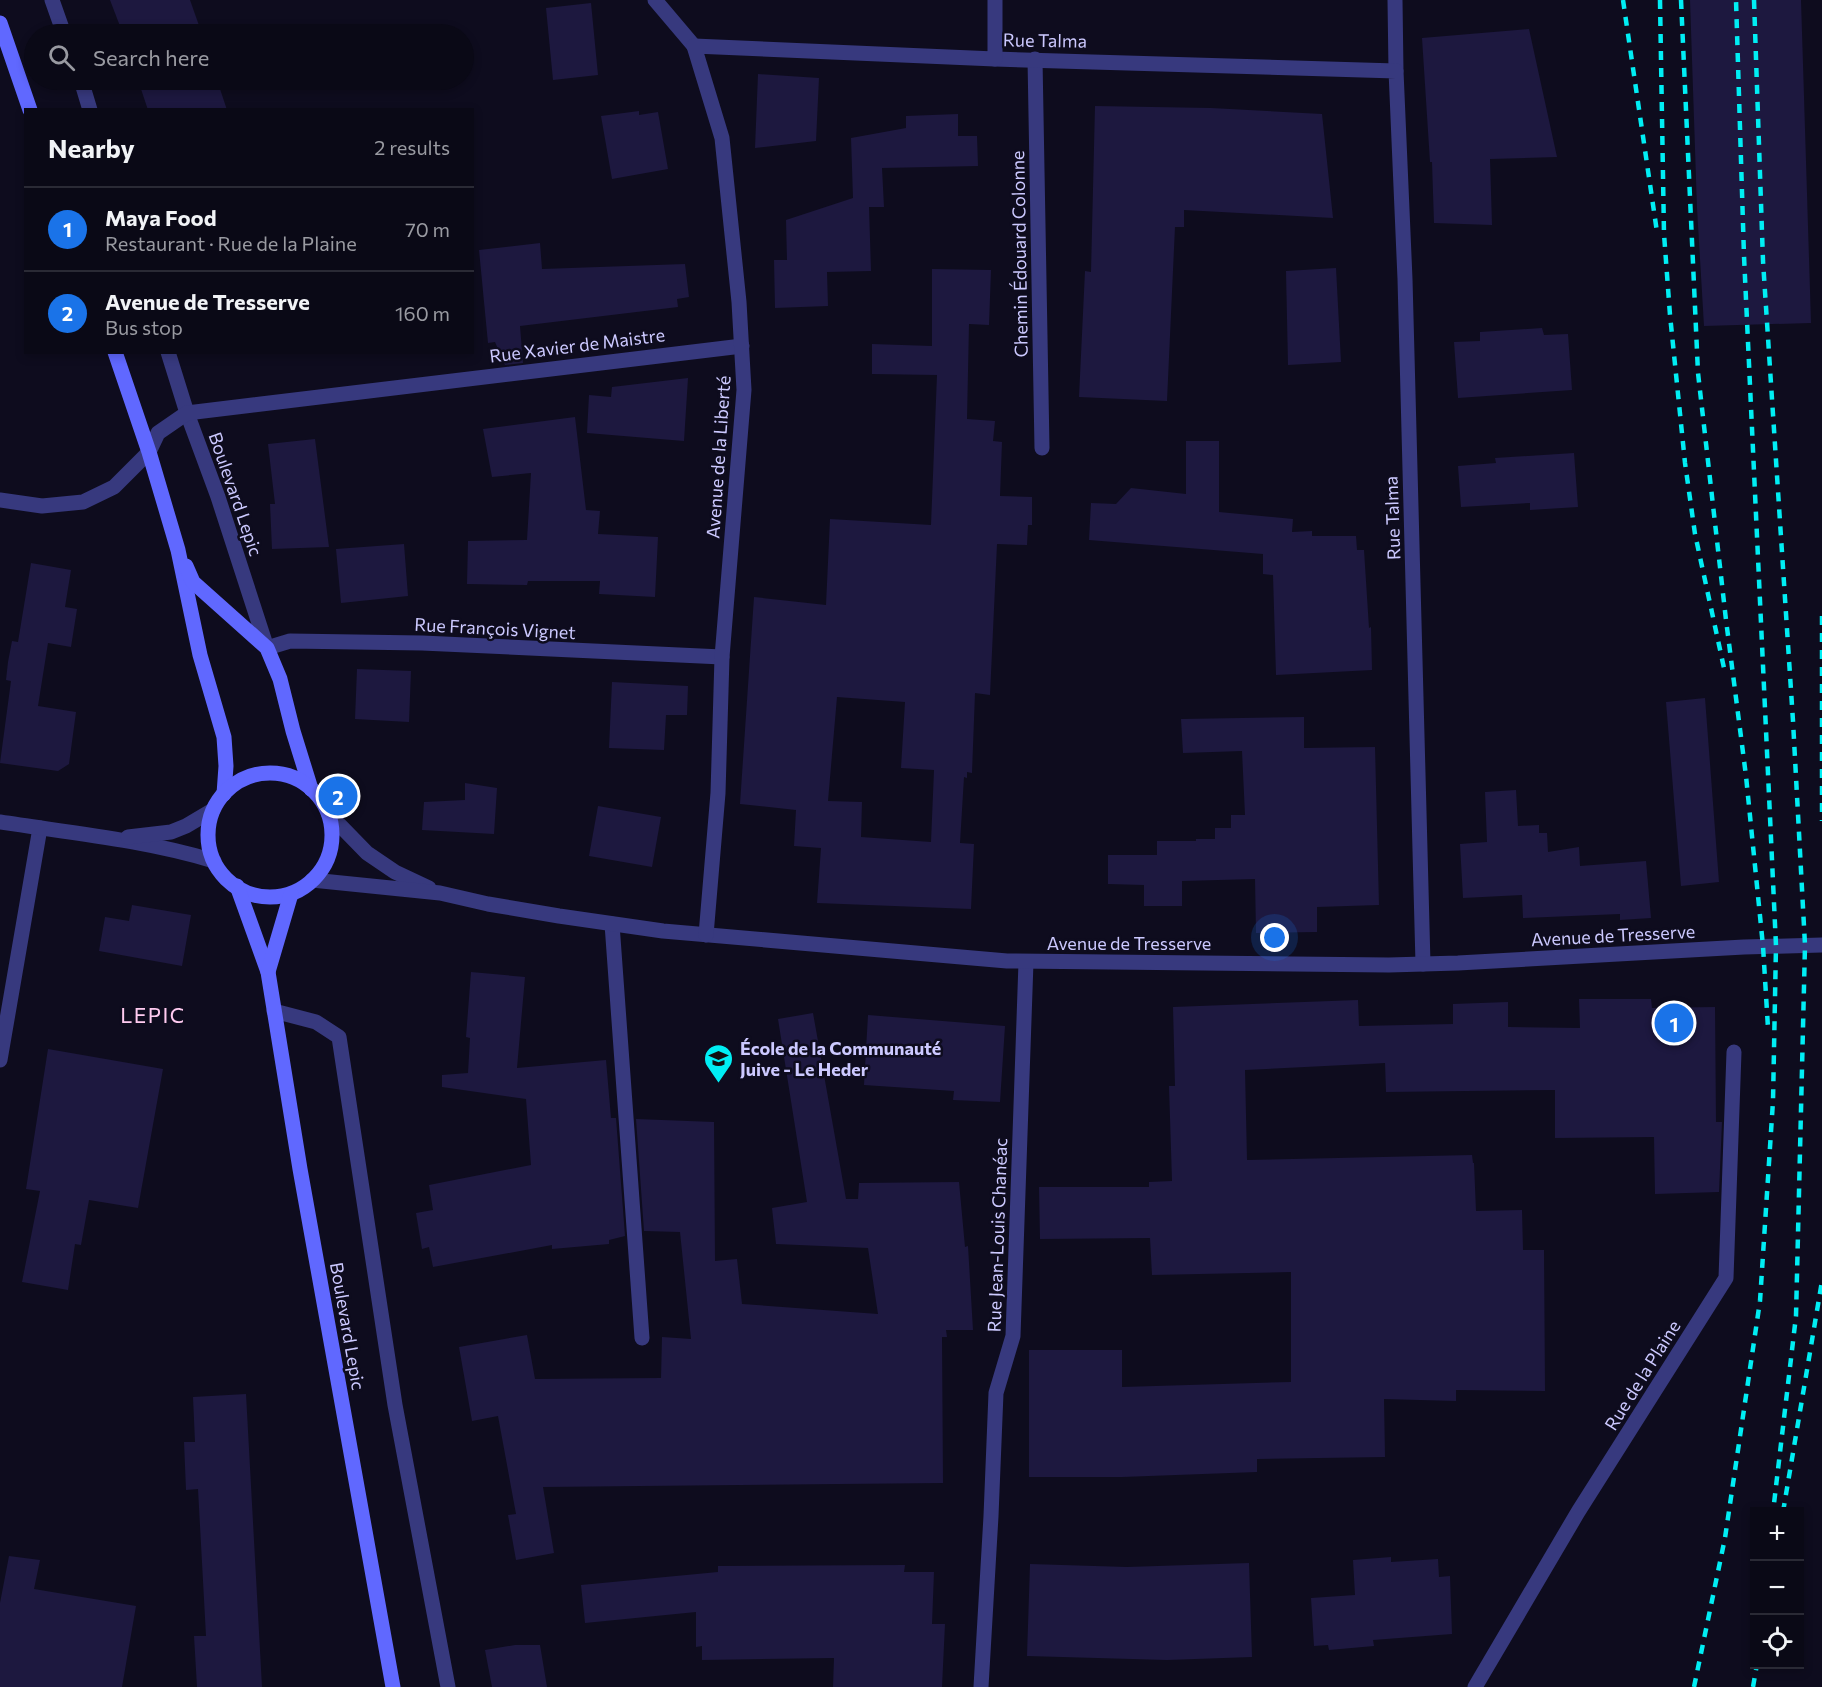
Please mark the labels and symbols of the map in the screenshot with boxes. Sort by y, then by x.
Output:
street label: Rue Talma [1003,28,1087,52]
street label: Chemin Édouard Colonne [1006,150,1032,358]
street label: Rue Xavier de Maistre [488,323,666,367]
street label: Avenue de la Liberté [701,375,735,539]
street label: Boulevard Lepic [205,429,268,559]
street label: Rue Talma [1380,476,1404,560]
street label: Rue François Vignet [414,613,576,643]
pin: 2 [318,774,358,818]
street label: Avenue de Tresserve [1530,920,1696,950]
your location [1260,923,1289,952]
street label: Avenue de Tresserve [1047,932,1211,954]
pin: 1 [1654,1000,1694,1046]
district label: LEPIC [120,1002,186,1027]
place label: École de la Communauté Juive - Le Heder [740,1037,941,1080]
school or university icon: École de la Communauté Juive - Le Heder [703,1042,735,1084]
street label: Rue Jean-Louis Chanéac [983,1137,1011,1333]
street label: Boulevard Lepic [326,1260,370,1392]
street label: Rue de la Plaine [1599,1316,1685,1434]

